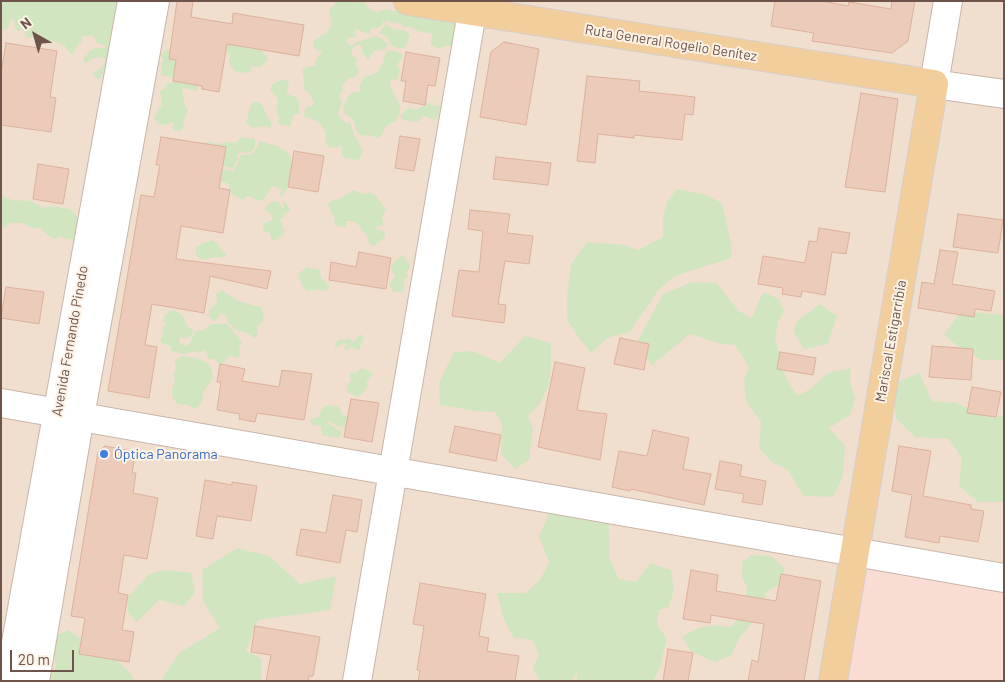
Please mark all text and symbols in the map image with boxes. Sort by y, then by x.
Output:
north arrow [10,10,60,60]
text: N [17,13,34,32]
street label: Ruta General Rogelio Benítez [584,21,758,65]
street label: Avenida Fernando Pinedo [48,264,92,418]
street label: Mariscal Estigarribia [872,279,910,403]
place label: Óptica Panorama [114,446,218,462]
marker: Óptica Panorama [98,448,110,460]
scale bar [12,640,76,672]
text: 20 m [18,650,50,668]

